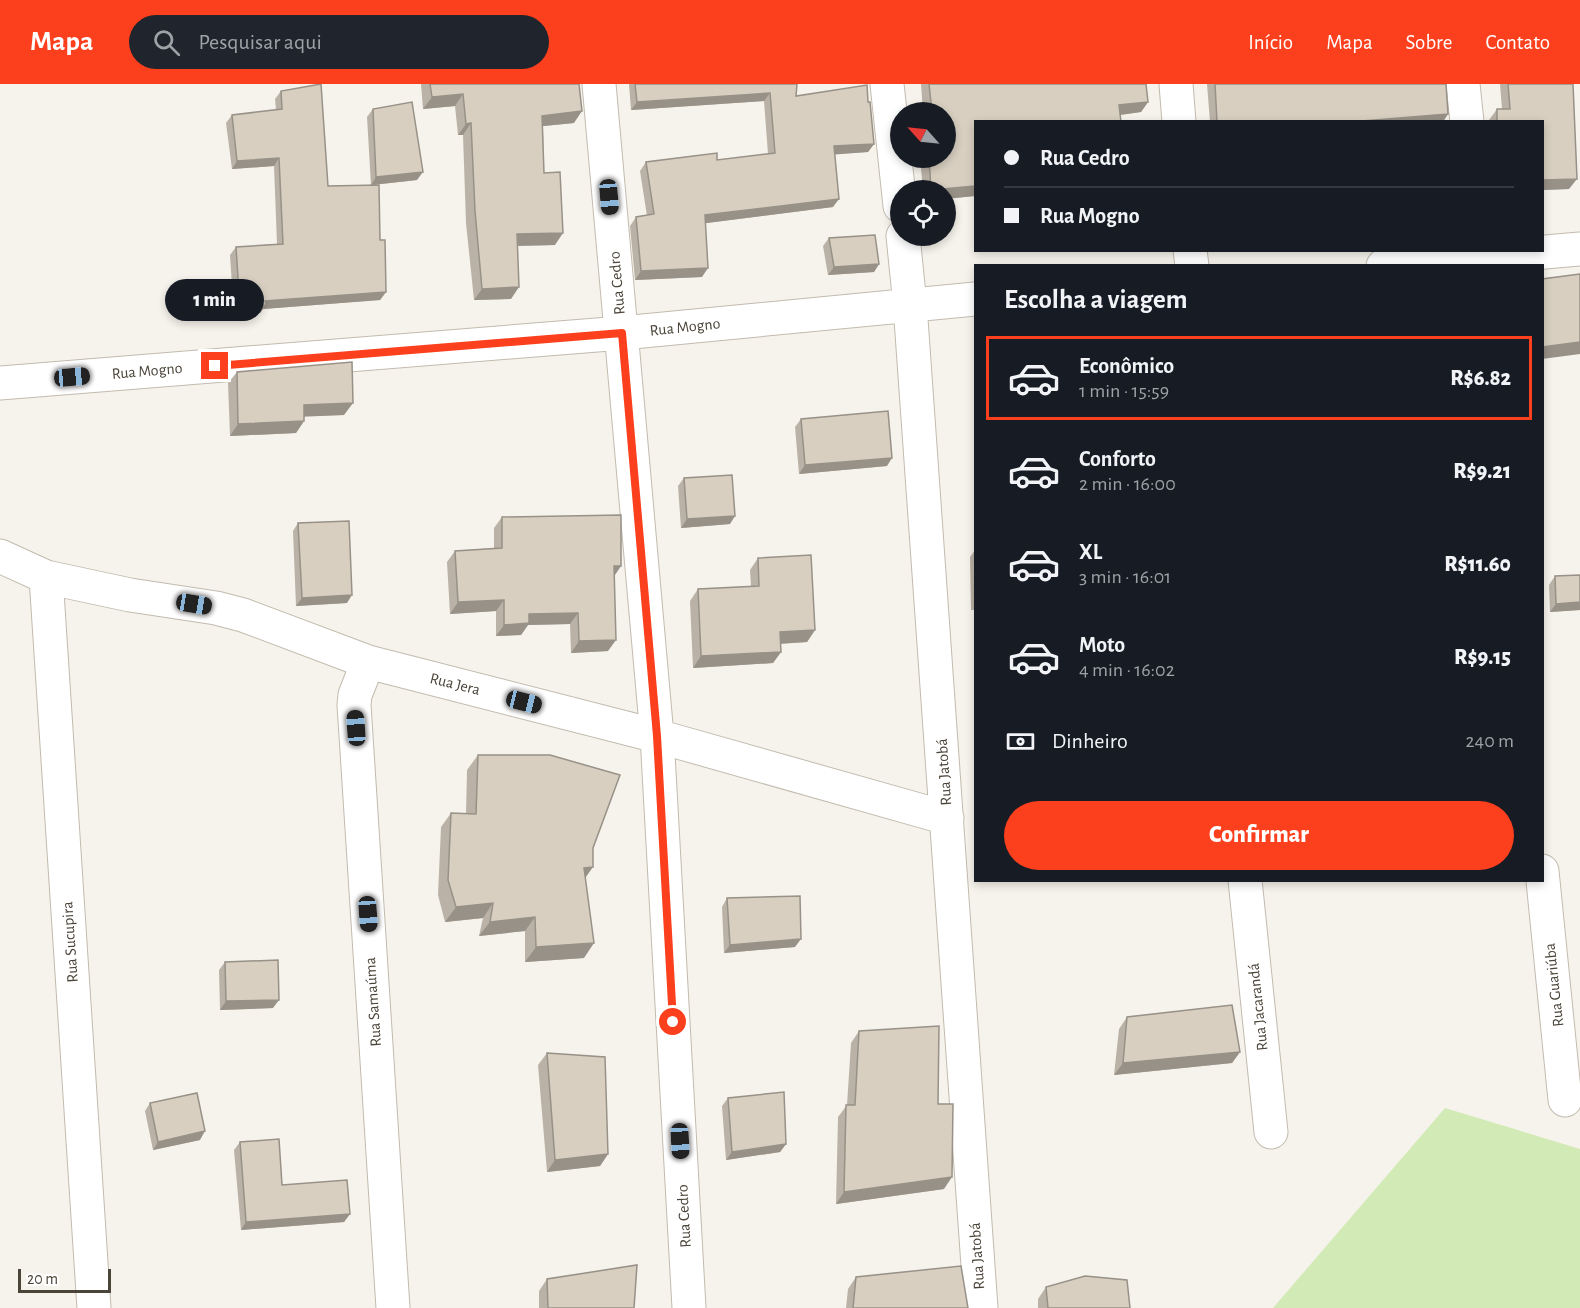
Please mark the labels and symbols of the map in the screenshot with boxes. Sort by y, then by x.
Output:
north arrow [890,102,956,168]
car [598,178,620,216]
street label: Rua Cedro [606,251,628,315]
callout: 1 min [166,279,264,321]
street label: Rua Mogno [649,315,721,339]
route end [201,352,228,379]
street label: Rua Mogno [111,360,183,382]
car [53,366,91,388]
car [175,592,213,616]
street label: Rua Jera [428,670,482,698]
car [504,689,544,715]
car [346,709,366,747]
street label: Rua Jatobá [934,738,954,806]
car [358,895,378,933]
street label: Rua Sucupira [59,901,81,983]
street label: Rua Guariúba [1542,942,1566,1028]
street label: Rua Samaúma [362,957,384,1047]
street label: Rua Jacarandá [1245,962,1271,1052]
route start [659,1008,686,1035]
car [670,1123,690,1159]
street label: Rua Cedro [674,1184,694,1248]
street label: Rua Jatobá [967,1222,987,1290]
scale bar [18,1266,111,1294]

